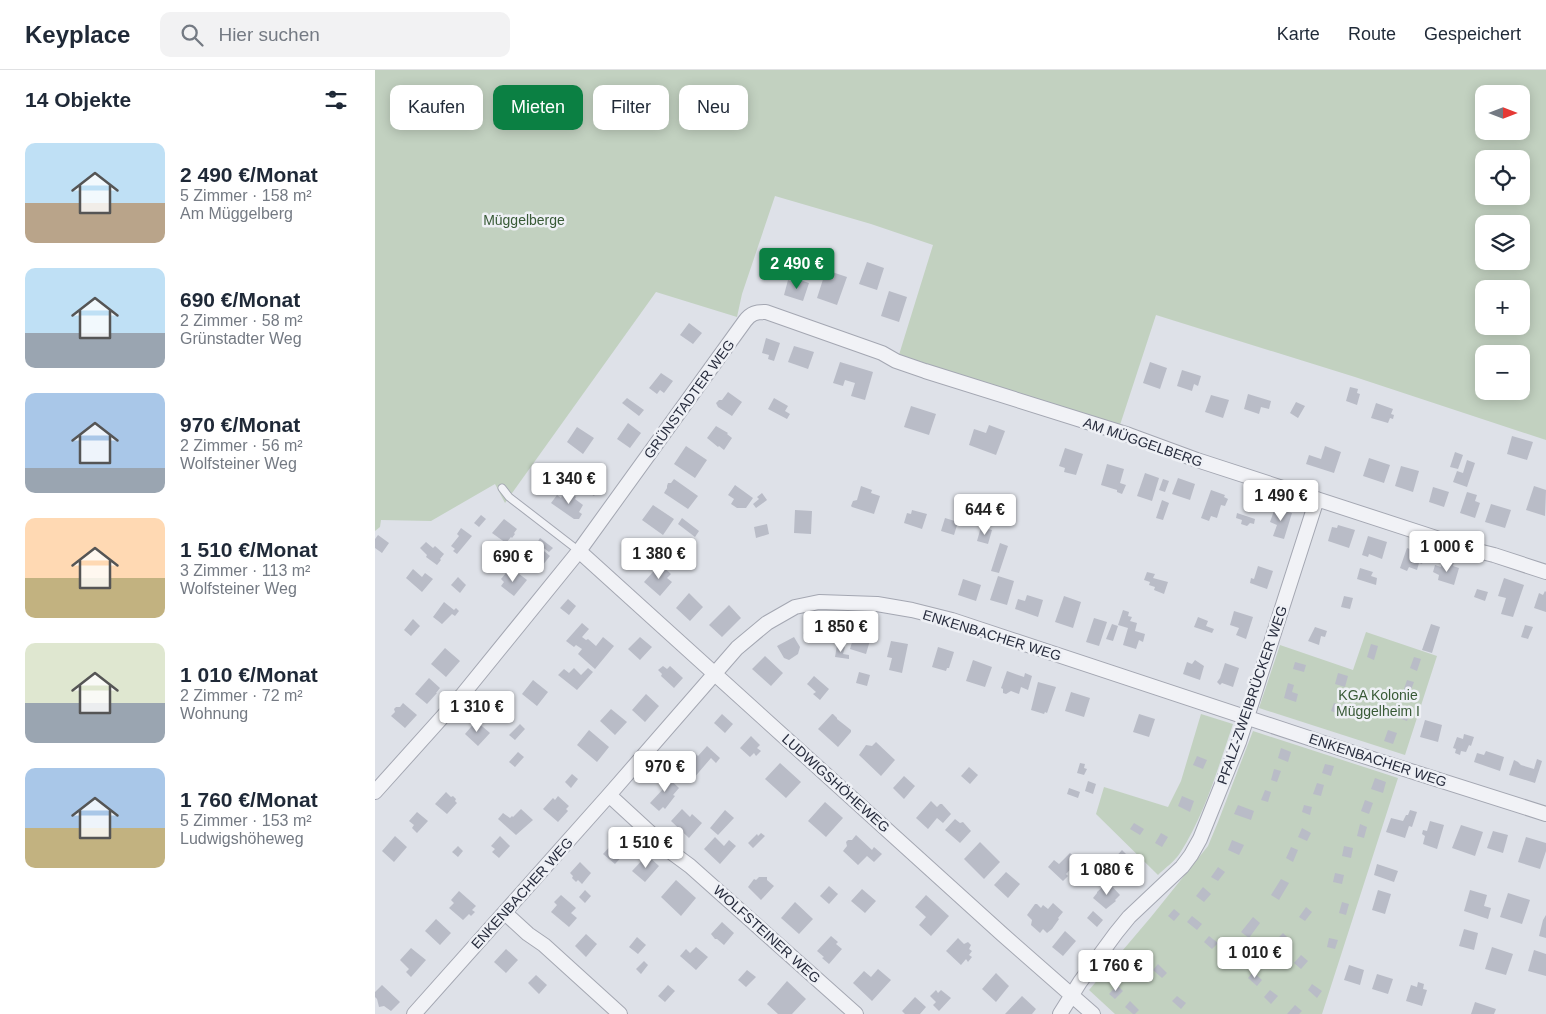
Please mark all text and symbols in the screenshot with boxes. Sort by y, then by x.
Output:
search box [160,12,510,57]
text: Keyplace [25,21,130,48]
icon: search [178,21,206,49]
text: Hier suchen [218,24,320,45]
text: Karte [1277,24,1320,44]
text: Route [1348,24,1396,44]
text: Gespeichert [1424,24,1521,44]
chip: Kaufen [390,85,483,130]
chip: Mieten [493,85,583,130]
chip: Filter [593,85,669,130]
chip: Neu [679,85,748,130]
north arrow [1475,85,1530,140]
map controls [1475,85,1530,400]
icon: filters [322,86,350,114]
text: 14 Objekte [25,88,131,111]
button: locate [1475,150,1530,205]
icon: home [65,163,125,223]
text: 2 490 €/Monat [180,163,318,186]
text: 5 Zimmer · 158 m² [180,187,312,204]
text: Am Müggelberg [180,205,293,222]
park label: Müggelberge [483,212,565,228]
button: layers [1475,215,1530,270]
pin: 2 490 € [751,248,843,290]
text: 2 490 € [770,255,824,272]
button: + [1475,280,1530,335]
icon: home [65,288,125,348]
text: 690 €/Monat [180,288,300,311]
text: 2 Zimmer · 58 m² [180,312,303,329]
text: Grünstadter Weg [180,330,302,347]
street label: GRÜNSTADTER WEG [640,336,737,461]
button: − [1475,345,1530,400]
icon: home [65,413,125,473]
text: 970 €/Monat [180,413,300,436]
street label: AM MÜGGELBERG [1081,413,1205,470]
text: 2 Zimmer · 56 m² [180,437,303,454]
text: Wolfsteiner Weg [180,455,297,472]
pin: 1 340 € [523,462,615,505]
text: 1 340 € [542,470,596,487]
pin: 1 490 € [1235,480,1327,522]
text: 1 490 € [1254,487,1308,504]
pin: 644 € [950,494,1020,536]
text: 644 € [965,501,1005,518]
pin: 1 000 € [1401,530,1493,573]
icon: home [65,538,125,598]
text: 1 510 €/Monat [180,538,318,561]
pin: 1 380 € [613,538,705,580]
text: 1 000 € [1420,538,1474,555]
pin: 690 € [478,540,548,583]
text: 1 380 € [632,545,686,562]
text: 690 € [493,548,533,565]
text: 3 Zimmer · 113 m² [180,562,310,579]
text: Wolfsteiner Weg [180,580,297,597]
street label: PFALZ-ZWEIBRÜCKER WEG [1213,603,1290,787]
street label: ENKENBACHER WEG [921,606,1063,664]
pin: 1 850 € [795,610,887,653]
text: 1 850 € [814,618,868,635]
icon: home [65,663,125,723]
text: 1 010 €/Monat [180,663,318,686]
text: 2 Zimmer · 72 m² [180,687,303,704]
park label: KGA Kolonie Müggelheim I [1336,687,1420,719]
pin: 1 310 € [431,690,523,733]
text: 1 310 € [450,698,504,715]
text: Wohnung [180,705,248,722]
street label: LUDWIGSHÖHEWEG [779,730,894,836]
street label: ENKENBACHER WEG [1307,730,1449,790]
pin: 970 € [630,750,700,793]
text: 970 € [645,758,685,775]
icon: home [65,788,125,848]
text: 1 760 €/Monat [180,788,318,811]
text: 5 Zimmer · 153 m² [180,812,312,829]
pin: 1 510 € [600,826,692,869]
text: Ludwigshöheweg [180,830,304,847]
street label: ENKENBACHER WEG [468,834,576,952]
text: 1 510 € [619,834,673,851]
pin: 1 080 € [1061,854,1153,896]
text: 1 080 € [1080,861,1134,878]
street label: WOLFSTEINER WEG [710,882,824,986]
pin: 1 010 € [1209,936,1301,979]
text: 1 010 € [1228,944,1282,961]
pin: 1 760 € [1070,950,1162,992]
text: 1 760 € [1089,957,1143,974]

